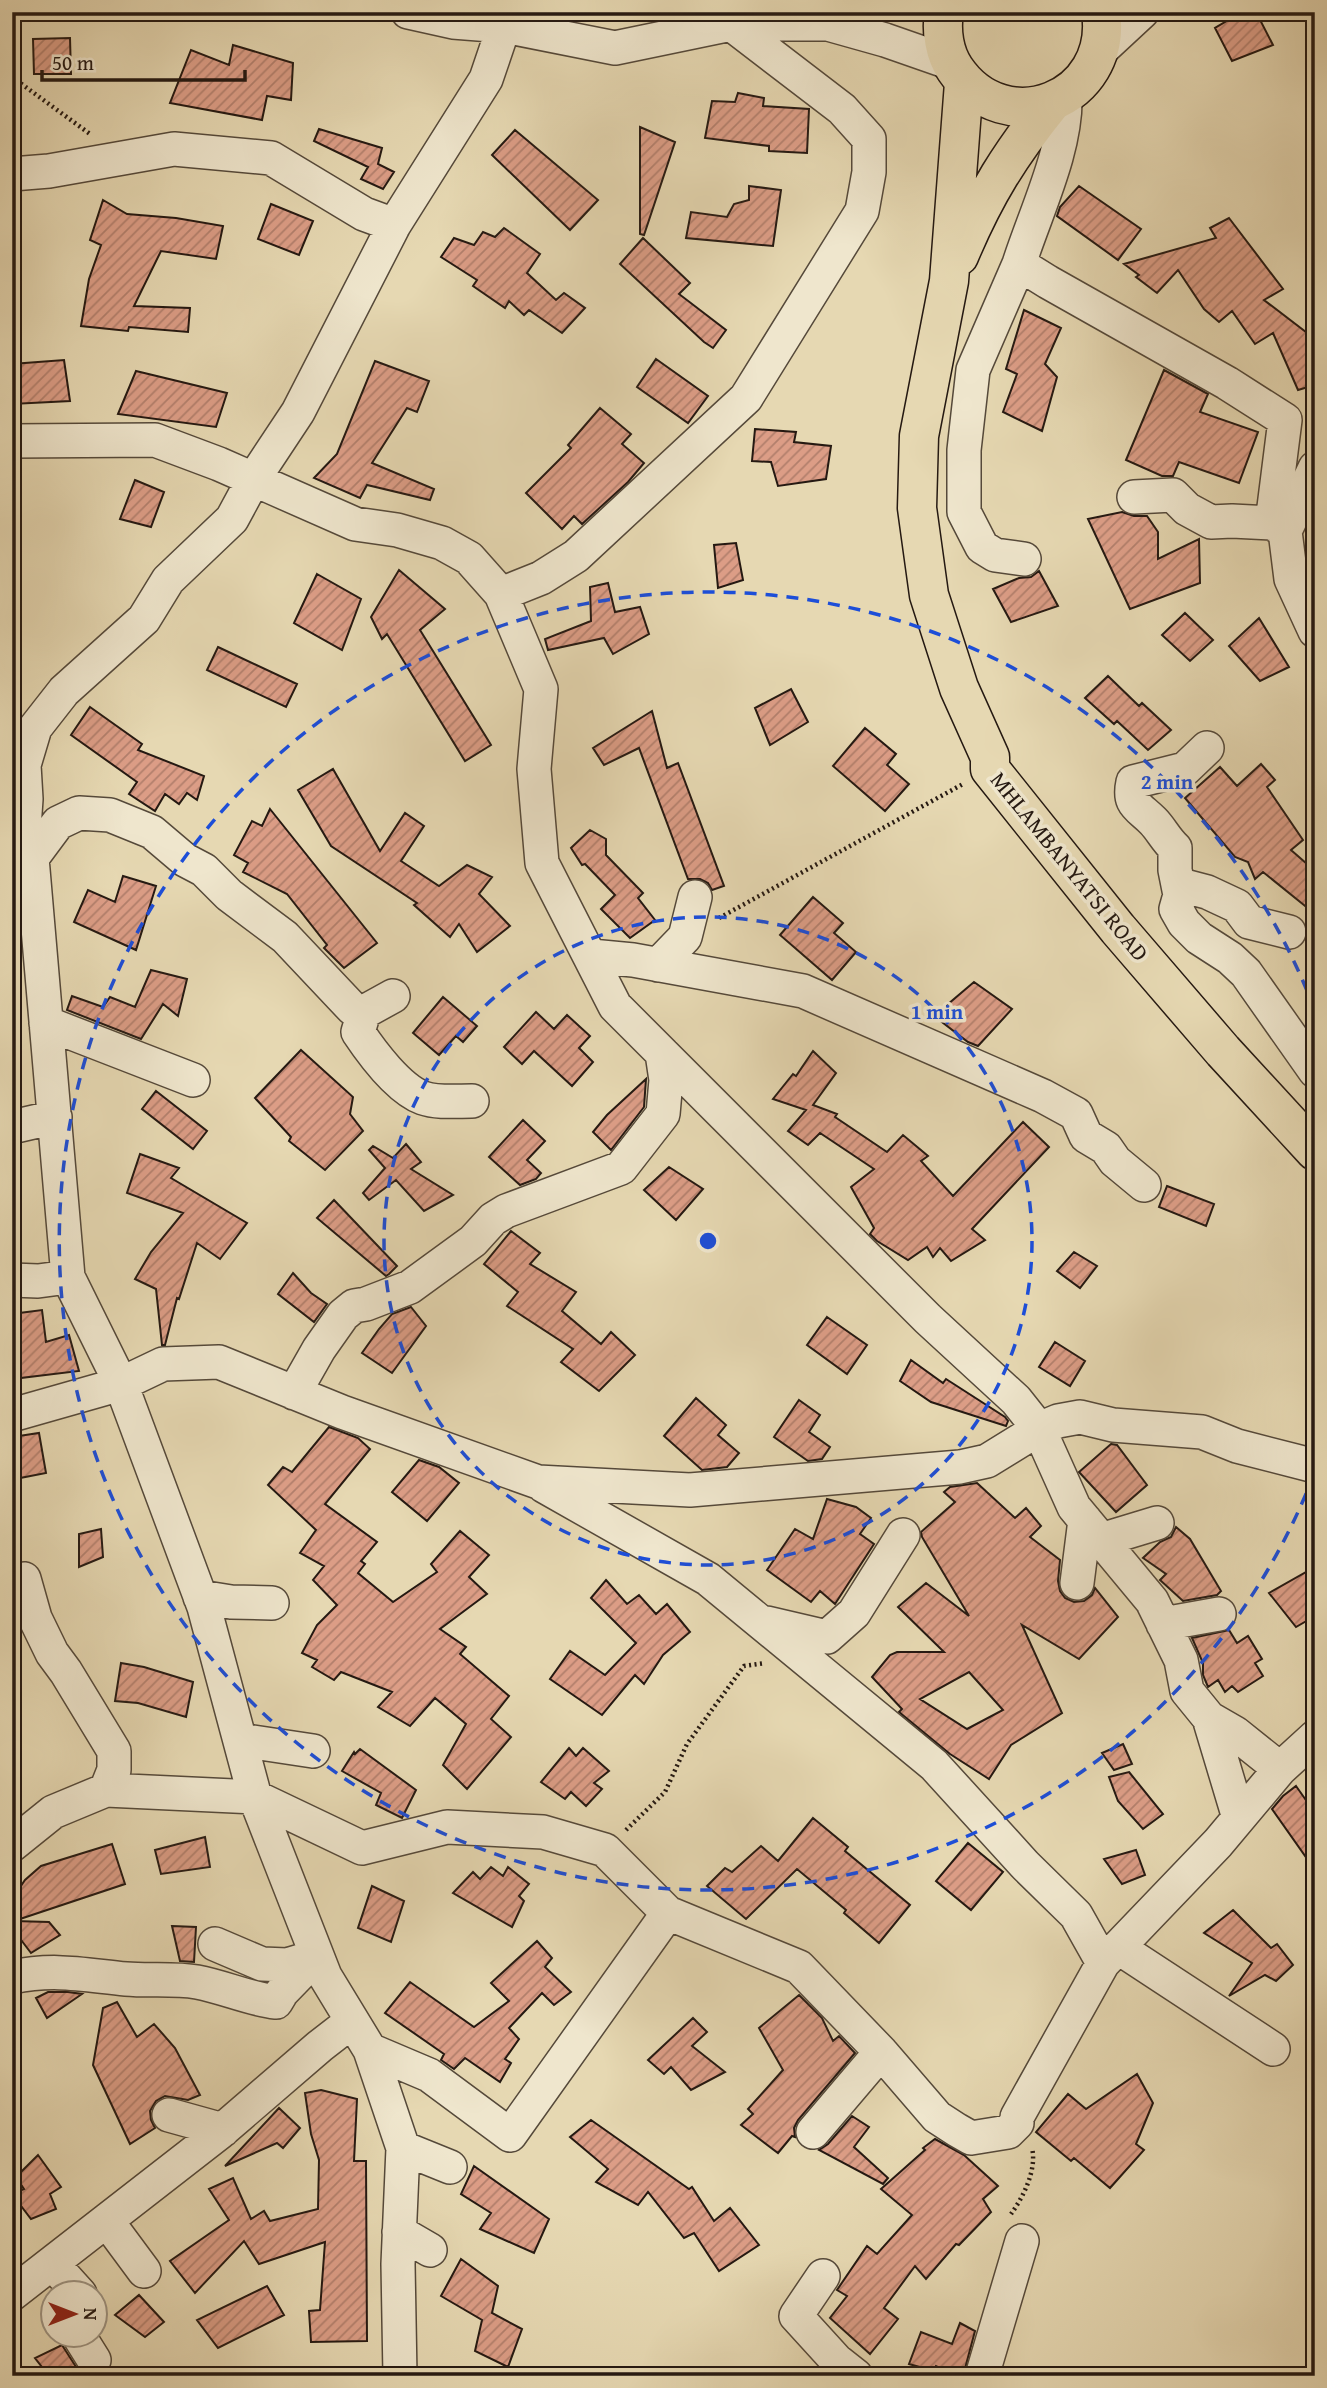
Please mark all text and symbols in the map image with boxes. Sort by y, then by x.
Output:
scale bar [42,38,245,82]
text: 50 m [52,47,94,78]
street label: MHLAMBANYATSI ROAD [983,764,1157,968]
text: 2 min [1141,766,1194,797]
text: 1 min [911,996,964,1027]
centre of rings [696,1229,720,1253]
north arrow [38,2280,108,2350]
text: N [77,2308,105,2321]

